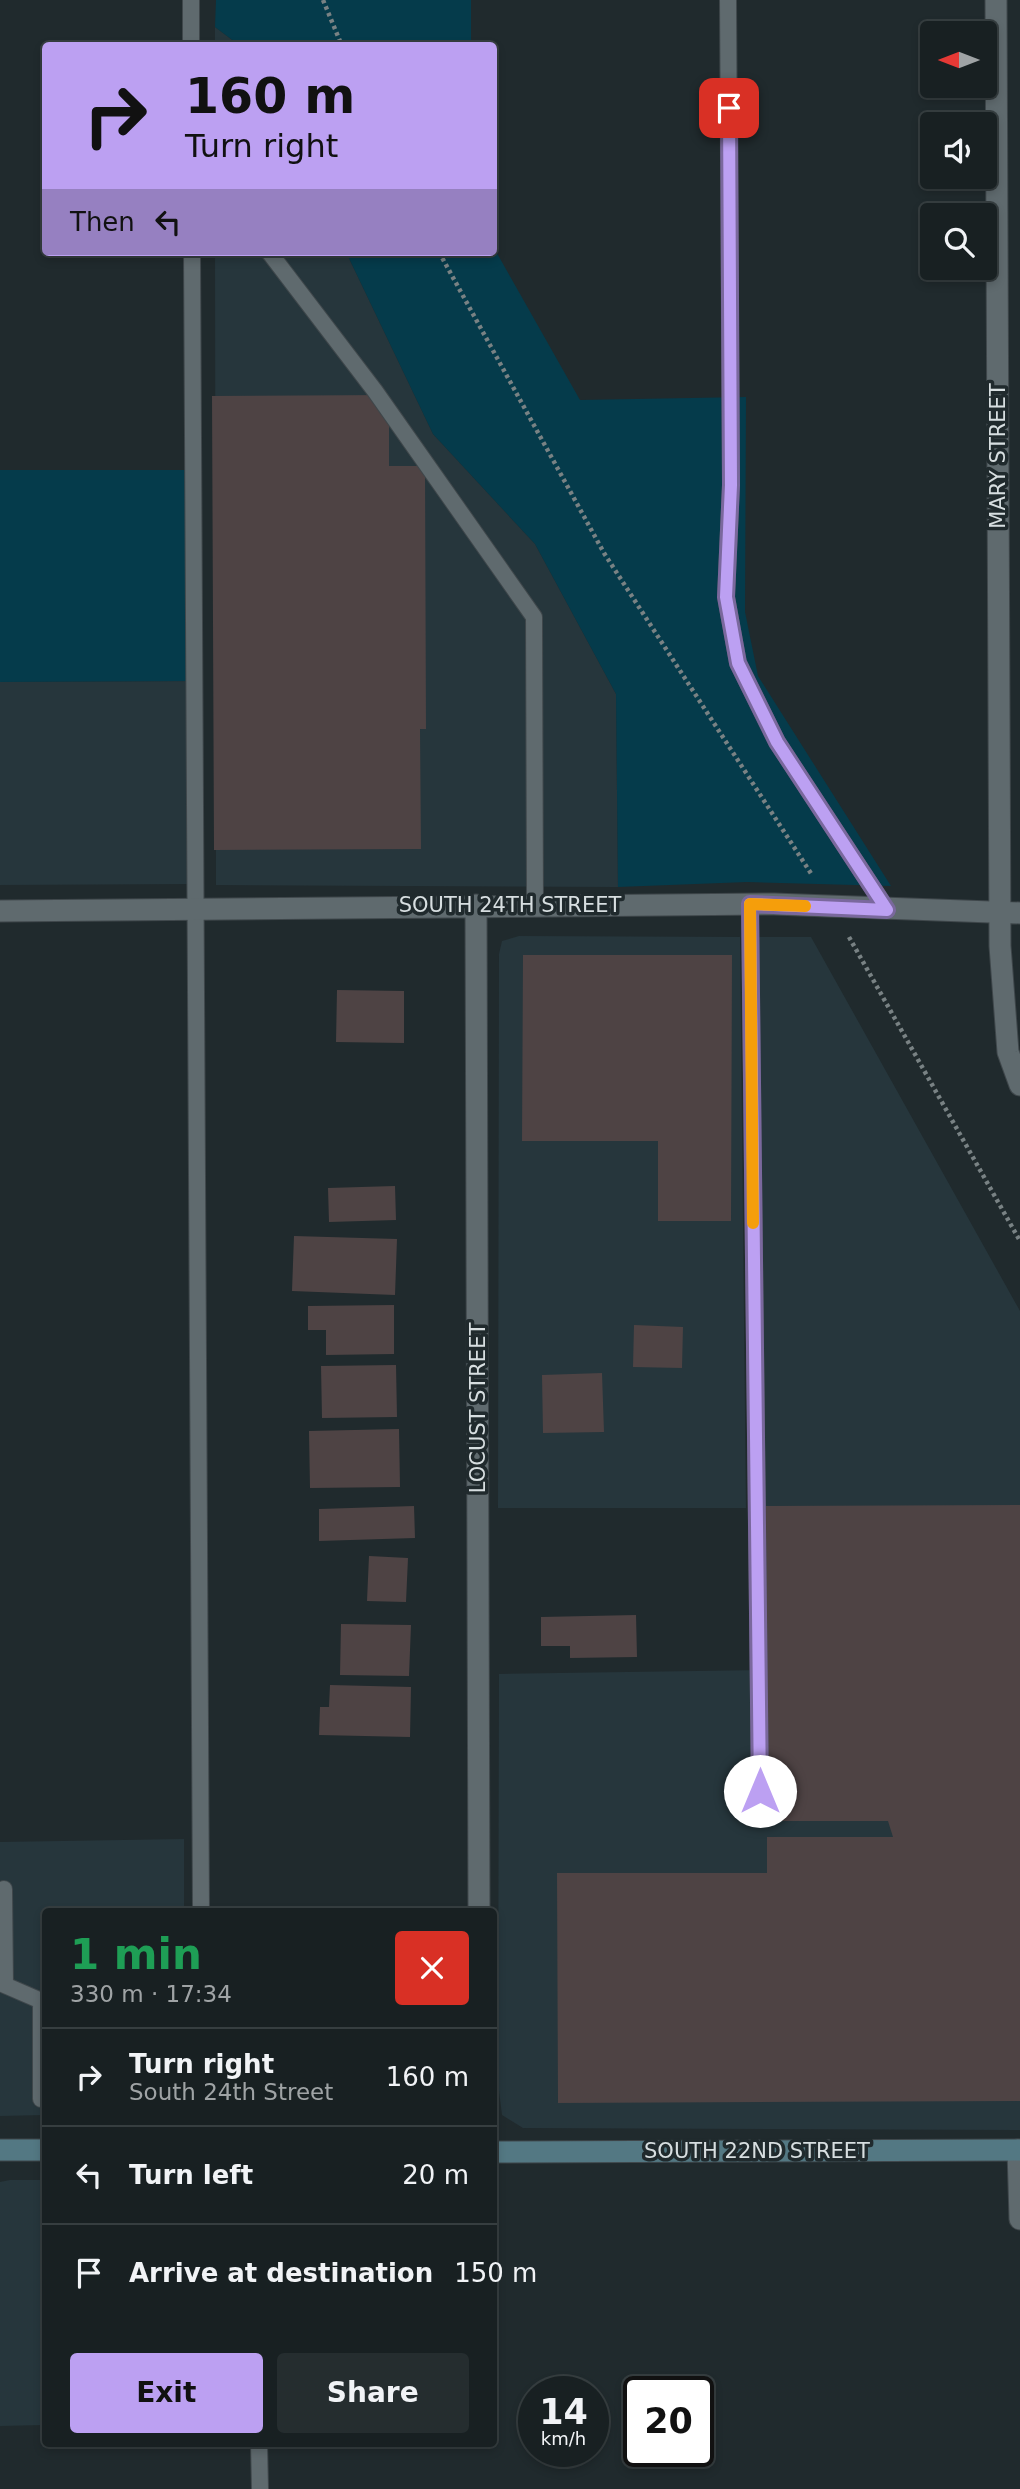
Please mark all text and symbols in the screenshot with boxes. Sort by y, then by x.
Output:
north arrow [920,21,998,98]
map controls [920,21,997,280]
text: 160 m [185,68,355,125]
icon: right [70,70,161,161]
pin [699,78,759,138]
icon: arrive [710,89,748,127]
button: sound [920,112,997,189]
text: Turn right [185,127,338,165]
icon: left [149,203,187,241]
button: search [920,203,997,280]
text: Then [70,207,135,237]
street label: MARY STREET [986,383,1010,529]
street label: SOUTH 24TH STREET [399,893,621,917]
street label: LOCUST STREET [466,1323,490,1493]
position arrow [723,1754,797,1828]
text: 1 min [70,1930,202,1979]
button: close [395,1931,469,2005]
text: 330 m · 17:34 [70,1981,232,2007]
text: Turn right [129,2049,274,2079]
icon: right [70,2058,108,2096]
text: 160 m [386,2062,469,2092]
text: South 24th Street [129,2079,333,2105]
street label: SOUTH 22ND STREET [644,2139,870,2163]
icon: left [70,2156,108,2194]
text: Turn left [129,2160,253,2190]
text: 20 m [402,2160,469,2190]
icon: arrive [70,2254,108,2292]
text: Arrive at destination [129,2258,433,2288]
text: 150 m [454,2258,537,2288]
button: Exit [70,2353,263,2433]
button: Share [277,2353,469,2433]
speed limit sign: 20 [623,2376,714,2467]
text: 14 [539,2392,588,2432]
text: km/h [541,2428,586,2449]

